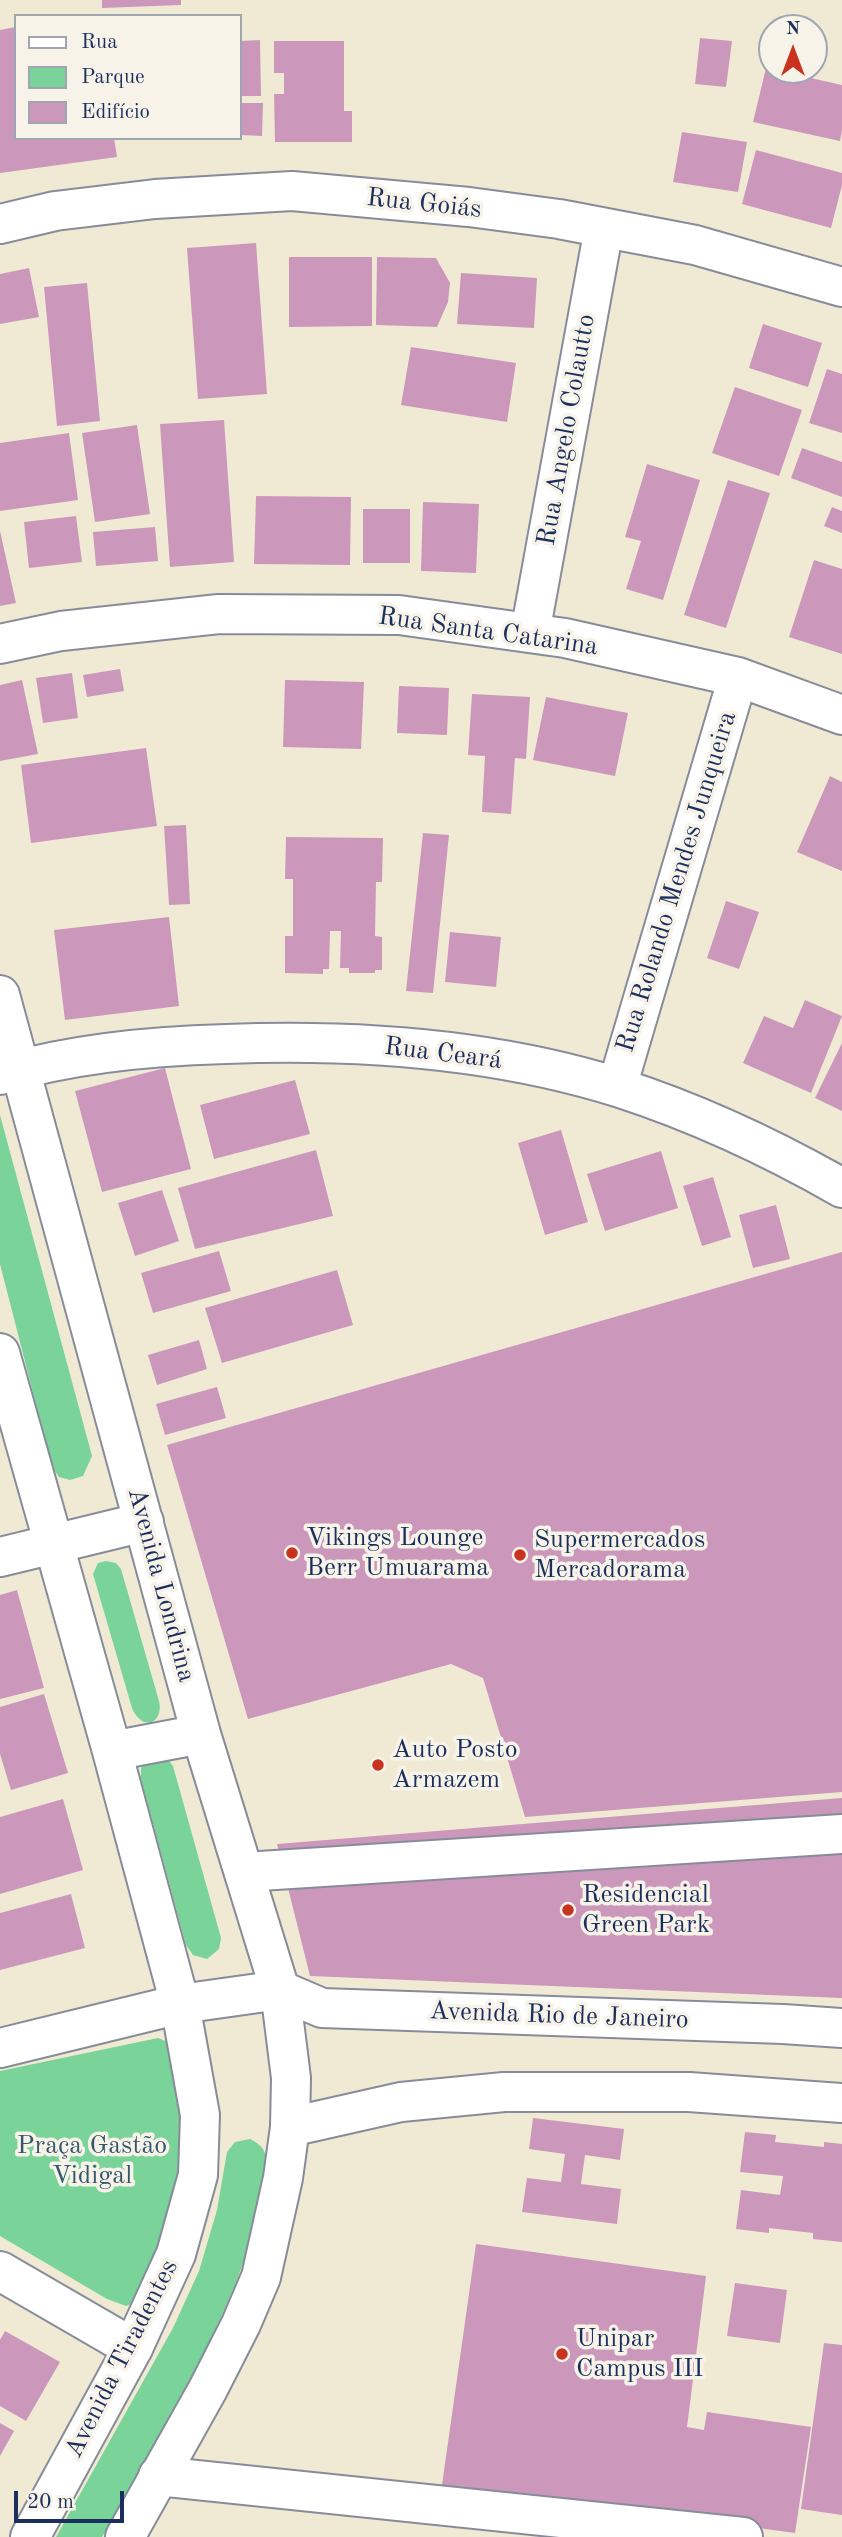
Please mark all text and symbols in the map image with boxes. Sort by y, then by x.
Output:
legend [14,14,242,140]
north arrow [758,14,828,84]
text: N [786,20,800,39]
text: Rua [81,32,118,53]
text: Parque [81,67,145,88]
text: Edifício [81,102,150,123]
street label: Rua Goiás [365,182,483,226]
street label: Rua Angelo Colautto [531,312,603,548]
street label: Rua Santa Catarina [376,601,600,663]
street label: Rua Rolando Mendes Junqueira [610,708,744,1056]
street label: Rua Ceará [382,1031,504,1077]
street label: Avenida Londrina [120,1484,202,1686]
place label: Vikings Lounge Berr Umuarama [306,1522,489,1584]
place label: Supermercados Mercadorama [534,1524,705,1586]
marker: Vikings Lounge Berr Umuarama [284,1545,300,1561]
marker: Supermercados Mercadorama [512,1547,528,1563]
place label: Auto Posto Armazem [392,1734,518,1796]
marker: Auto Posto Armazem [370,1757,386,1773]
place label: Residencial Green Park [582,1879,710,1940]
marker: Residencial Green Park [560,1902,576,1918]
street label: Avenida Rio de Janeiro [429,1996,689,2036]
park label: Praça Gastão Vidigal [17,2130,167,2192]
street label: Avenida Tiradentes [59,2255,185,2463]
place label: Unipar Campus III [576,2323,704,2384]
marker: Unipar Campus III [554,2346,570,2362]
scale bar [18,2478,128,2522]
text: 20 m [27,2492,74,2513]

